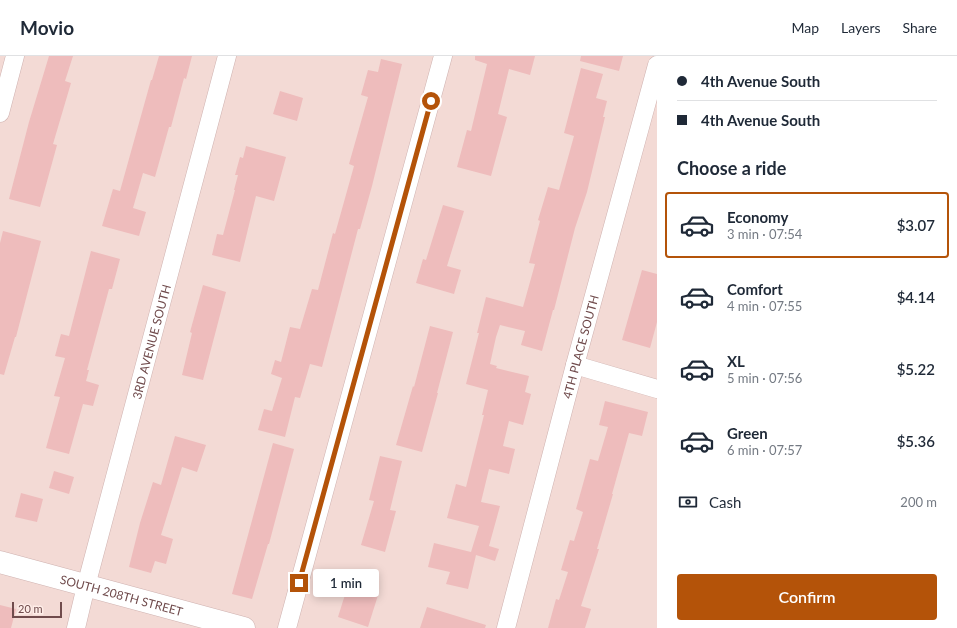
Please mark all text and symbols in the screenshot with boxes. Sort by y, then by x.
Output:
text: Movio [20,16,74,39]
text: Map [791,19,819,36]
text: Layers [841,19,881,36]
text: Share [903,19,937,36]
text: 4th Avenue South [701,72,820,90]
route start [422,92,440,110]
text: 4th Avenue South [701,111,820,129]
text: Choose a ride [677,157,786,179]
icon: car [679,207,715,243]
text: Economy [727,208,788,226]
text: $3.07 [897,216,935,234]
text: 3 min · 07:54 [727,226,802,242]
icon: car [679,279,715,315]
text: Comfort [727,280,783,298]
street label: 3RD AVENUE SOUTH [129,283,173,401]
text: $4.14 [897,288,935,306]
street label: 4TH PLACE SOUTH [559,293,601,400]
text: 4 min · 07:55 [727,298,802,314]
icon: car [679,351,715,387]
text: XL [727,352,745,370]
text: $5.22 [897,360,935,378]
text: 5 min · 07:56 [727,370,802,386]
icon: car [679,423,715,459]
text: Green [727,424,768,442]
text: $5.36 [897,432,935,450]
text: 6 min · 07:57 [727,442,802,458]
icon: cash [677,491,699,513]
text: Cash [709,493,741,511]
text: 200 m [900,494,937,510]
callout: 1 min [313,569,379,597]
street label: SOUTH 208TH STREET [59,571,185,619]
route end [290,574,308,592]
button: Confirm [677,574,937,620]
text: 1 min [330,575,362,591]
scale bar [12,600,62,619]
text: 20 m [18,602,43,615]

